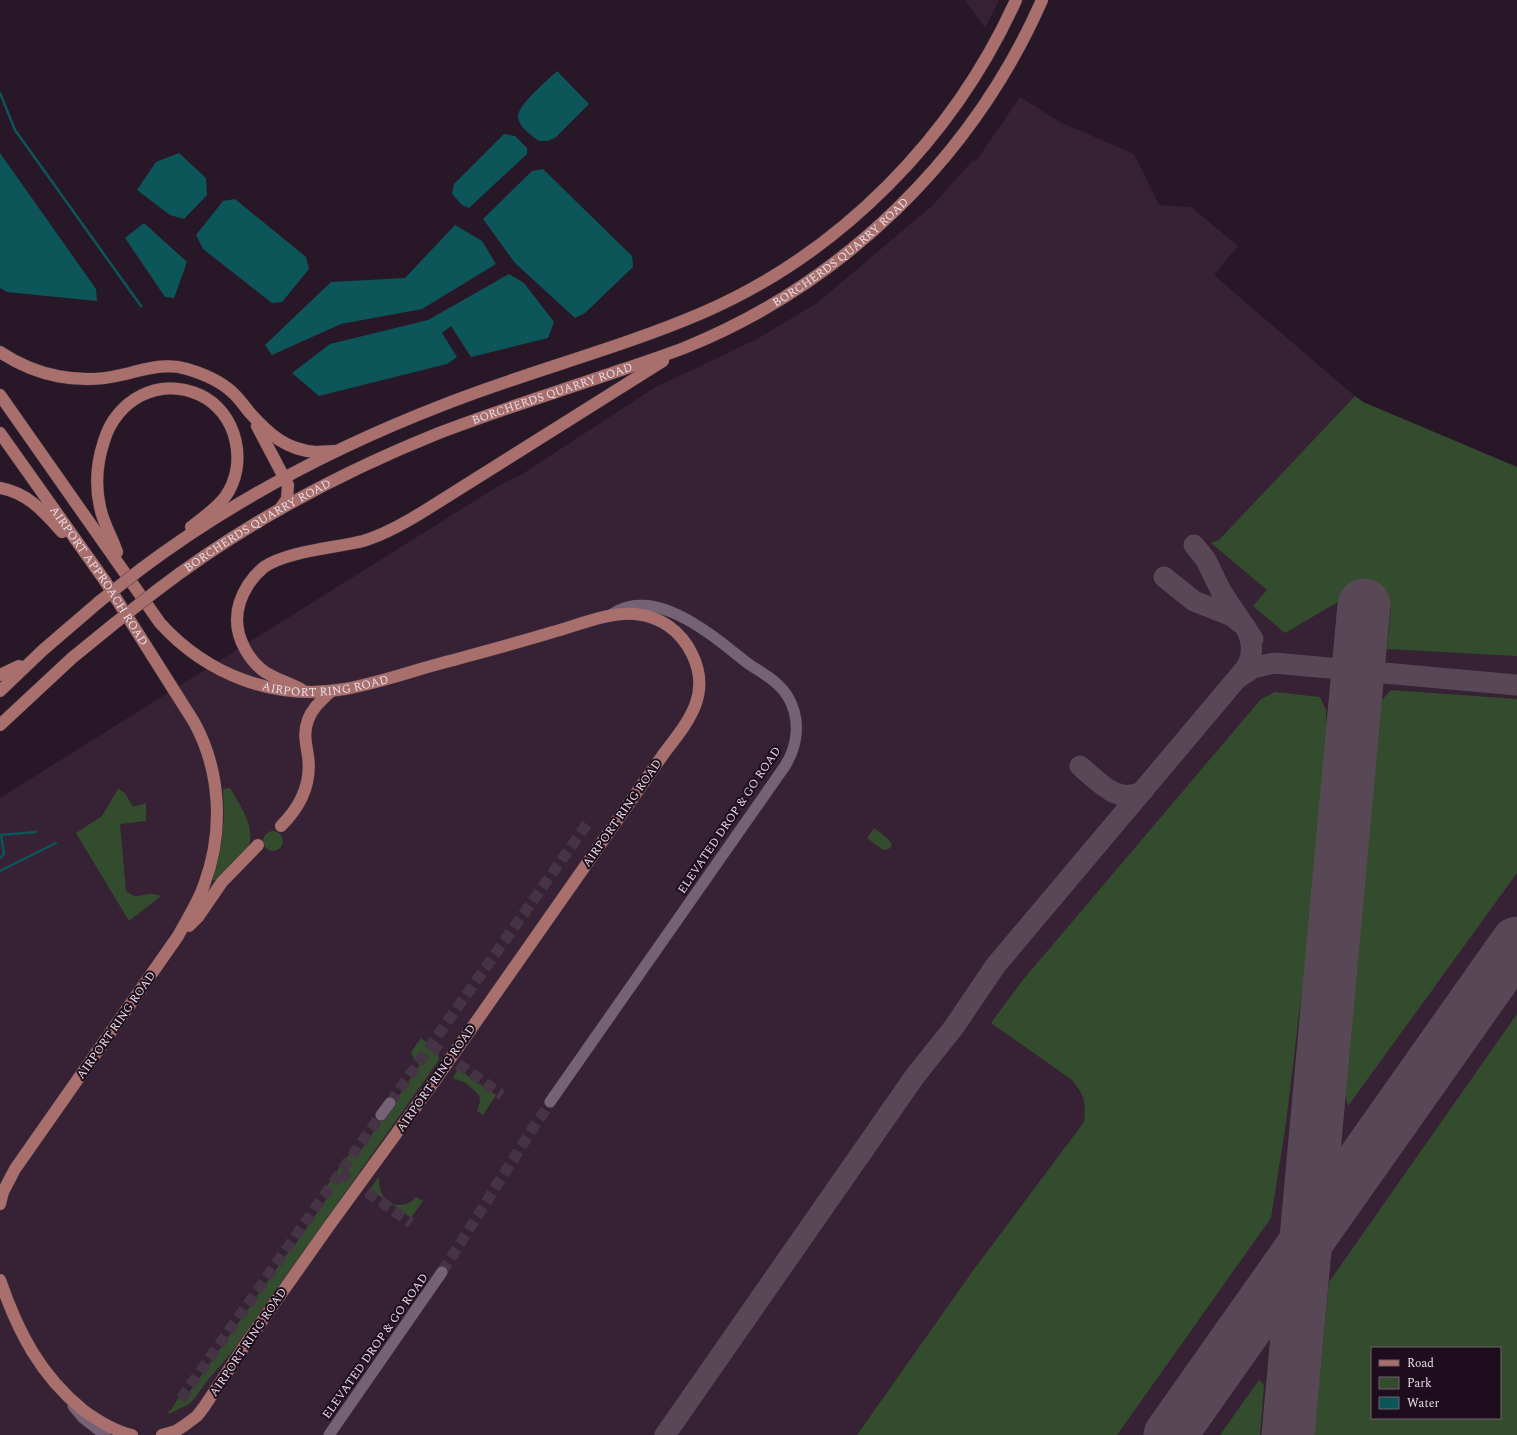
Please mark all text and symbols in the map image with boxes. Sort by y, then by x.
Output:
street label: BORCHERDS QUARRY ROAD [769,193,913,312]
street label: BORCHERDS QUARRY ROAD [469,358,635,430]
street label: BORCHERDS QUARRY ROAD [180,474,335,577]
street label: AIRPORT APPROACH ROAD [45,502,153,650]
street label: AIRPORT RING ROAD [260,670,391,702]
street label: ELEVATED DROP & GO ROAD [673,743,786,898]
street label: AIRPORT RING ROAD [578,755,667,871]
street label: AIRPORT RING ROAD [72,967,161,1083]
street label: AIRPORT RING ROAD [392,1020,481,1136]
street label: ELEVATED DROP & GO ROAD [318,1270,433,1423]
street label: AIRPORT RING ROAD [205,1284,292,1401]
legend [1371,1347,1501,1419]
text: Road [1407,1354,1434,1373]
text: Park [1407,1374,1432,1393]
text: Water [1407,1394,1439,1413]

